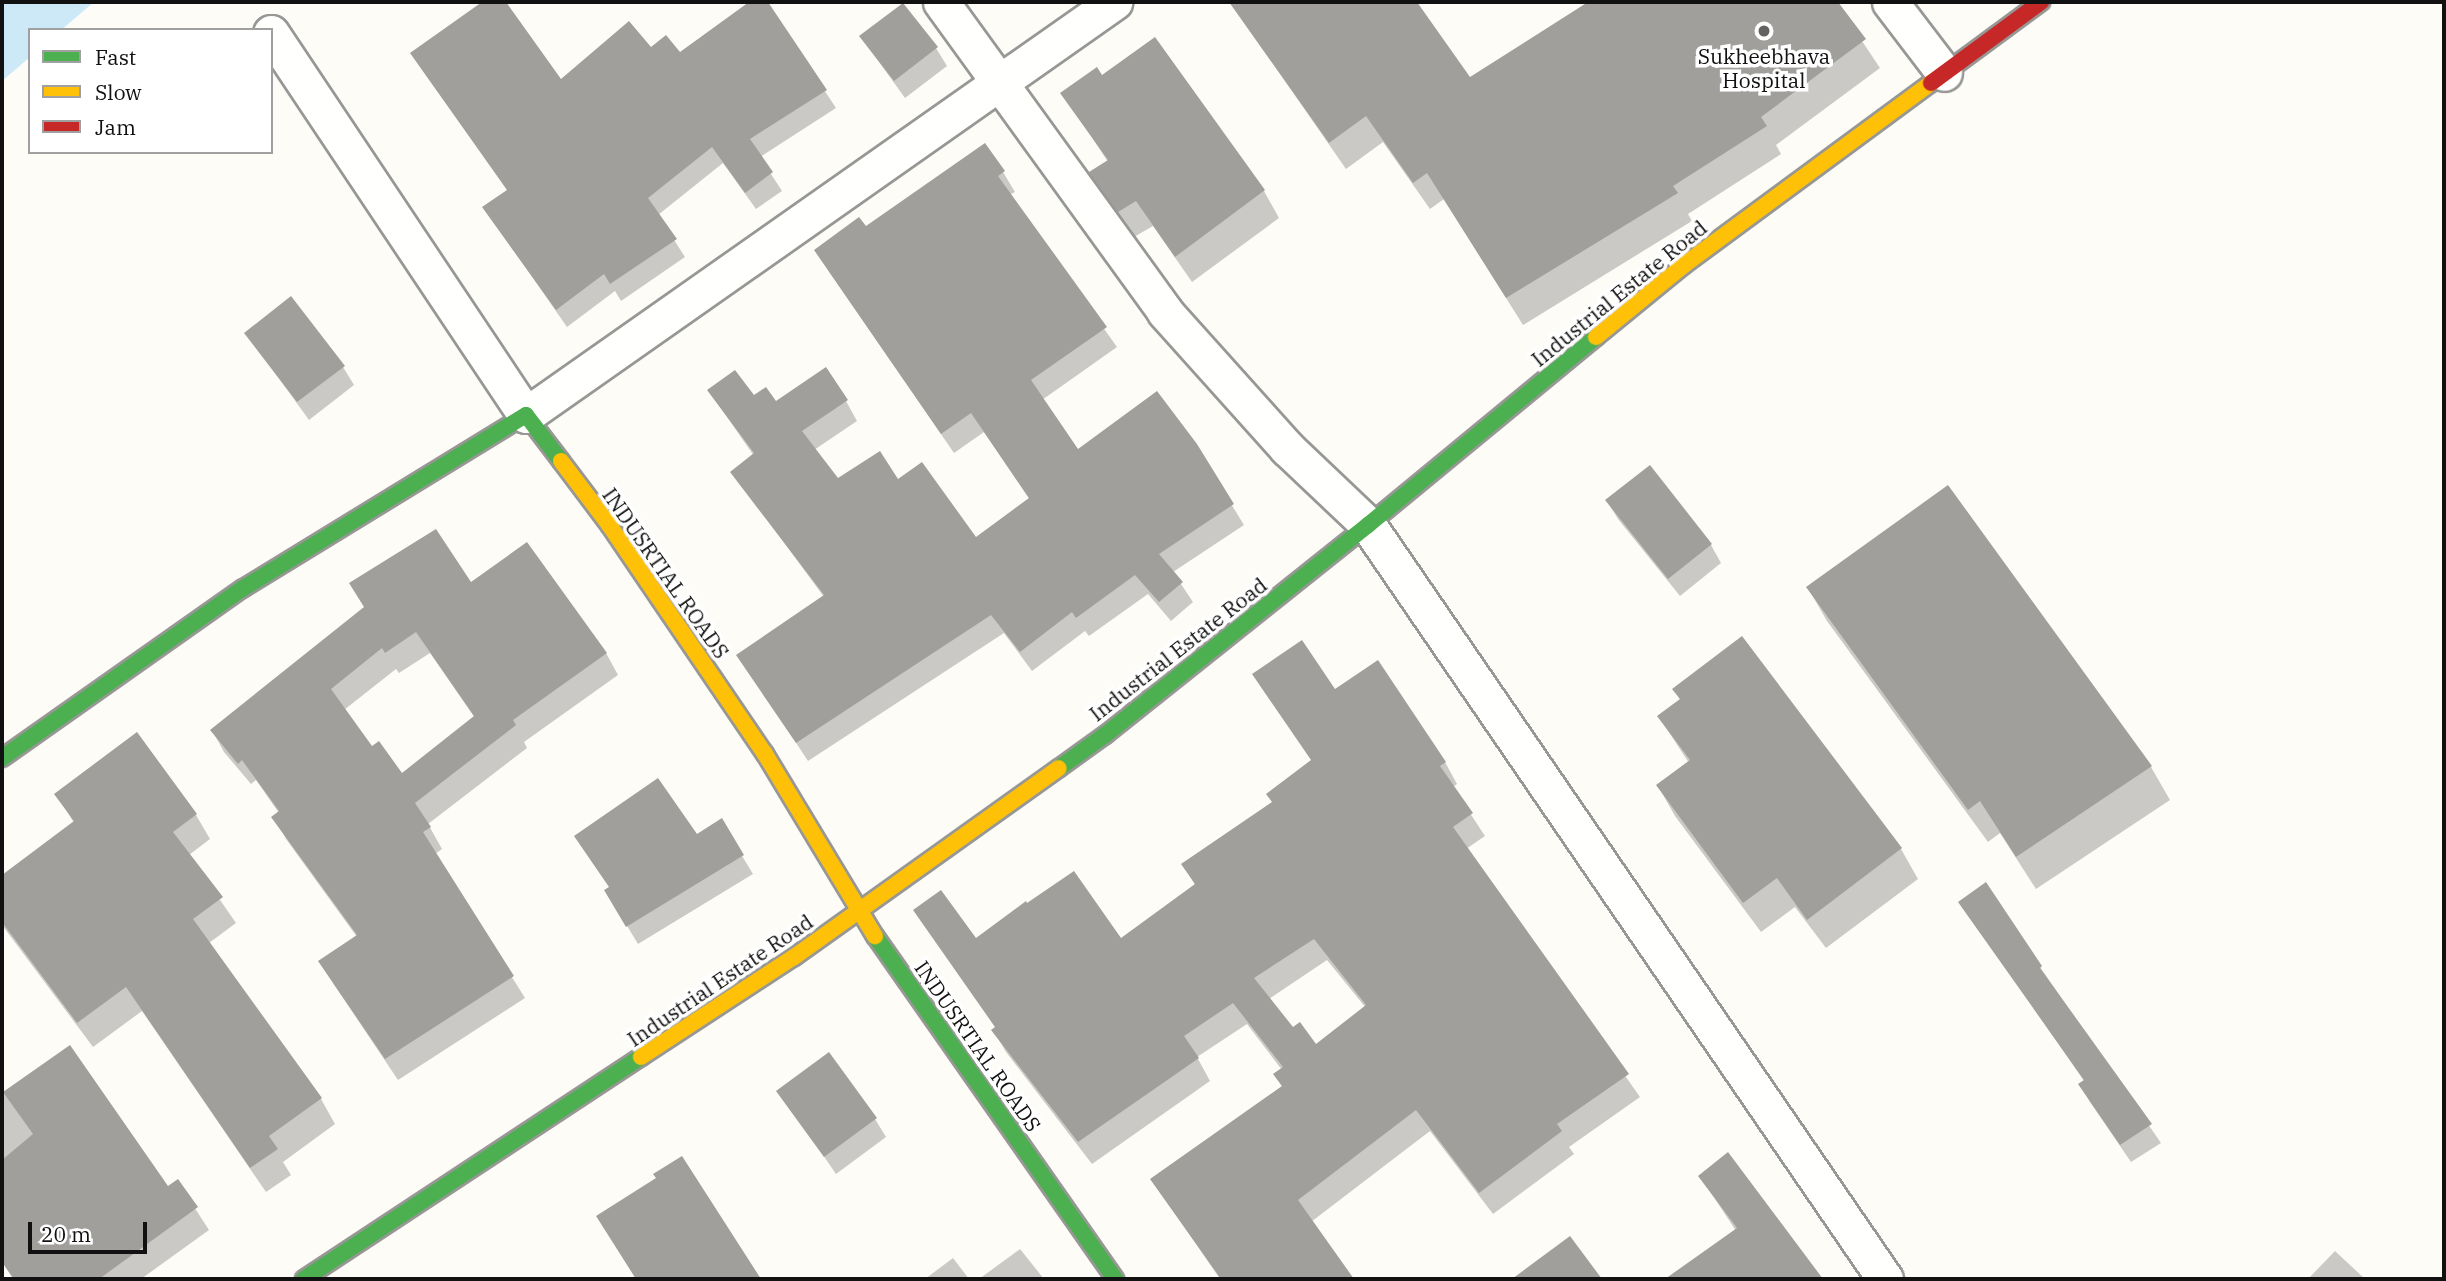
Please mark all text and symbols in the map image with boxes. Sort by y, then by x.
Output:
marker: Sukheebhava Hospital [1754,21,1774,41]
legend [28,28,273,154]
text: Fast [95,43,136,71]
place label: Sukheebhava Hospital [1698,43,1830,93]
text: Slow [95,78,142,106]
text: Jam [95,113,136,141]
street label: Industrial Estate Road [1526,214,1712,372]
street label: INDUSRTIAL ROADS [598,483,734,663]
street label: Industrial Estate Road [1084,572,1272,726]
street label: Industrial Estate Road [622,908,818,1052]
street label: INDUSRTIAL ROADS [910,956,1046,1136]
scale bar [32,1208,150,1252]
text: 20 m [41,1220,91,1248]

